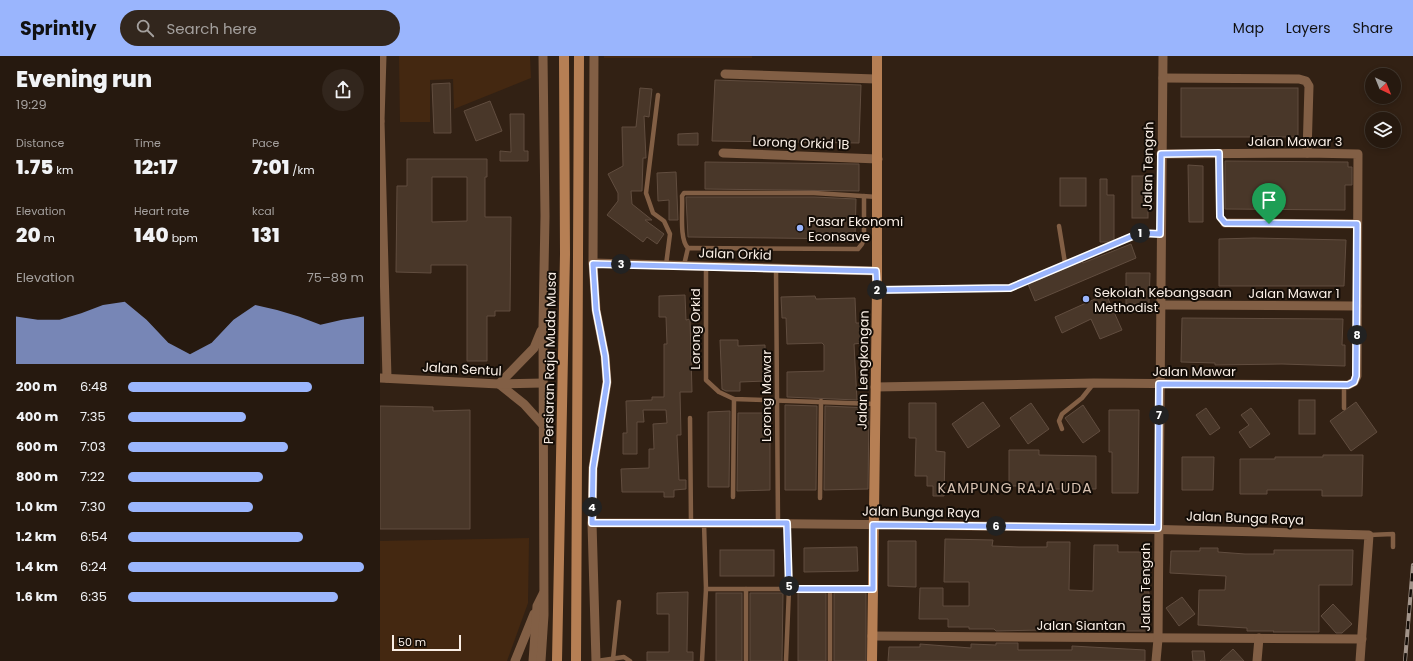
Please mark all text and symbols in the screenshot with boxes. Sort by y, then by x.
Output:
search box [120,10,400,46]
text: Sprintly [20,15,96,42]
icon: search [134,17,156,39]
text: Search here [166,18,257,39]
text: Map [1233,18,1264,38]
text: Layers [1286,18,1330,38]
text: Share [1352,18,1393,38]
text: Evening run [16,64,152,95]
north arrow [1365,68,1401,104]
map controls [1365,68,1401,148]
button: share [322,69,364,111]
text: 19:29 [16,95,47,114]
button: layers [1365,112,1401,148]
street label: Jalan Tengah [1138,121,1158,211]
street label: Lorong Orkid 1B [752,132,850,154]
street label: Jalan Mawar 3 [1248,132,1342,151]
text: Distance [16,135,64,151]
text: Time [134,135,161,151]
text: Pace [252,135,279,151]
text: 1.75 [16,153,53,181]
text: 12:17 [134,153,177,181]
text: 7:01 [252,153,289,181]
text: km [53,162,73,178]
text: /km [289,162,315,178]
pin [1252,183,1286,224]
icon: arrive [1258,189,1280,211]
text: Elevation [16,203,66,219]
text: Heart rate [134,203,189,219]
text: kcal [252,203,274,219]
place label: Pasar Ekonomi Econsave [808,212,903,246]
text: 20 [16,221,41,249]
text: 140 [134,221,169,249]
text: 131 [252,221,280,249]
marker: Pasar Ekonomi Econsave [795,223,805,233]
pin: 1 [1130,223,1150,243]
text: 1 [1138,225,1142,241]
text: m [41,230,55,246]
text: bpm [169,230,198,246]
street label: Jalan Orkid [698,243,772,265]
pin: 3 [611,254,631,274]
text: 3 [618,256,624,272]
text: Elevation [16,268,75,287]
text: 75–89 m [307,268,364,287]
street label: Persiaran Raja Muda Musa [539,272,561,444]
pin: 2 [867,280,887,300]
text: 2 [874,282,880,298]
place label: Sekolah Kebangsaan Methodist [1094,283,1232,317]
street label: Jalan Mawar 1 [1248,284,1340,303]
street label: Lorong Orkid [686,288,705,370]
marker: Sekolah Kebangsaan Methodist [1081,294,1091,304]
street label: Jalan Lengkongan [852,310,874,430]
pin: 8 [1347,325,1367,345]
text: 8 [1353,327,1361,343]
street label: Lorong Mawar [757,350,776,442]
street label: Jalan Sentul [422,357,502,381]
street label: Jalan Mawar [1152,362,1236,381]
text: 200 m [16,377,57,396]
text: 6:48 [80,377,107,396]
pin: 7 [1149,405,1169,425]
text: 400 m [16,407,58,426]
text: 7:35 [80,407,106,426]
text: 7 [1156,407,1162,423]
text: 600 m [16,437,58,456]
text: 7:03 [80,437,106,456]
text: 800 m [16,467,58,486]
text: 7:22 [80,467,105,486]
district label: KAMPUNG RAJA UDA [937,478,1093,498]
text: 1.0 km [16,497,58,516]
text: 7:30 [80,497,106,516]
pin: 4 [582,497,602,517]
text: 4 [588,499,596,515]
street label: Jalan Bunga Raya [862,501,980,523]
street label: Jalan Bunga Raya [1186,506,1304,530]
pin: 6 [986,516,1006,536]
text: 6 [992,518,1000,534]
text: 1.2 km [16,527,57,546]
text: 6:54 [80,527,107,546]
street label: Jalan Tengah [1136,543,1155,631]
text: 1.4 km [16,557,58,576]
text: 6:24 [80,557,107,576]
pin: 5 [779,576,799,596]
text: 5 [785,578,793,594]
text: 1.6 km [16,587,57,606]
text: 6:35 [80,587,107,606]
street label: Jalan Siantan [1036,616,1126,635]
scale bar [392,633,461,652]
text: 50 m [398,634,426,650]

